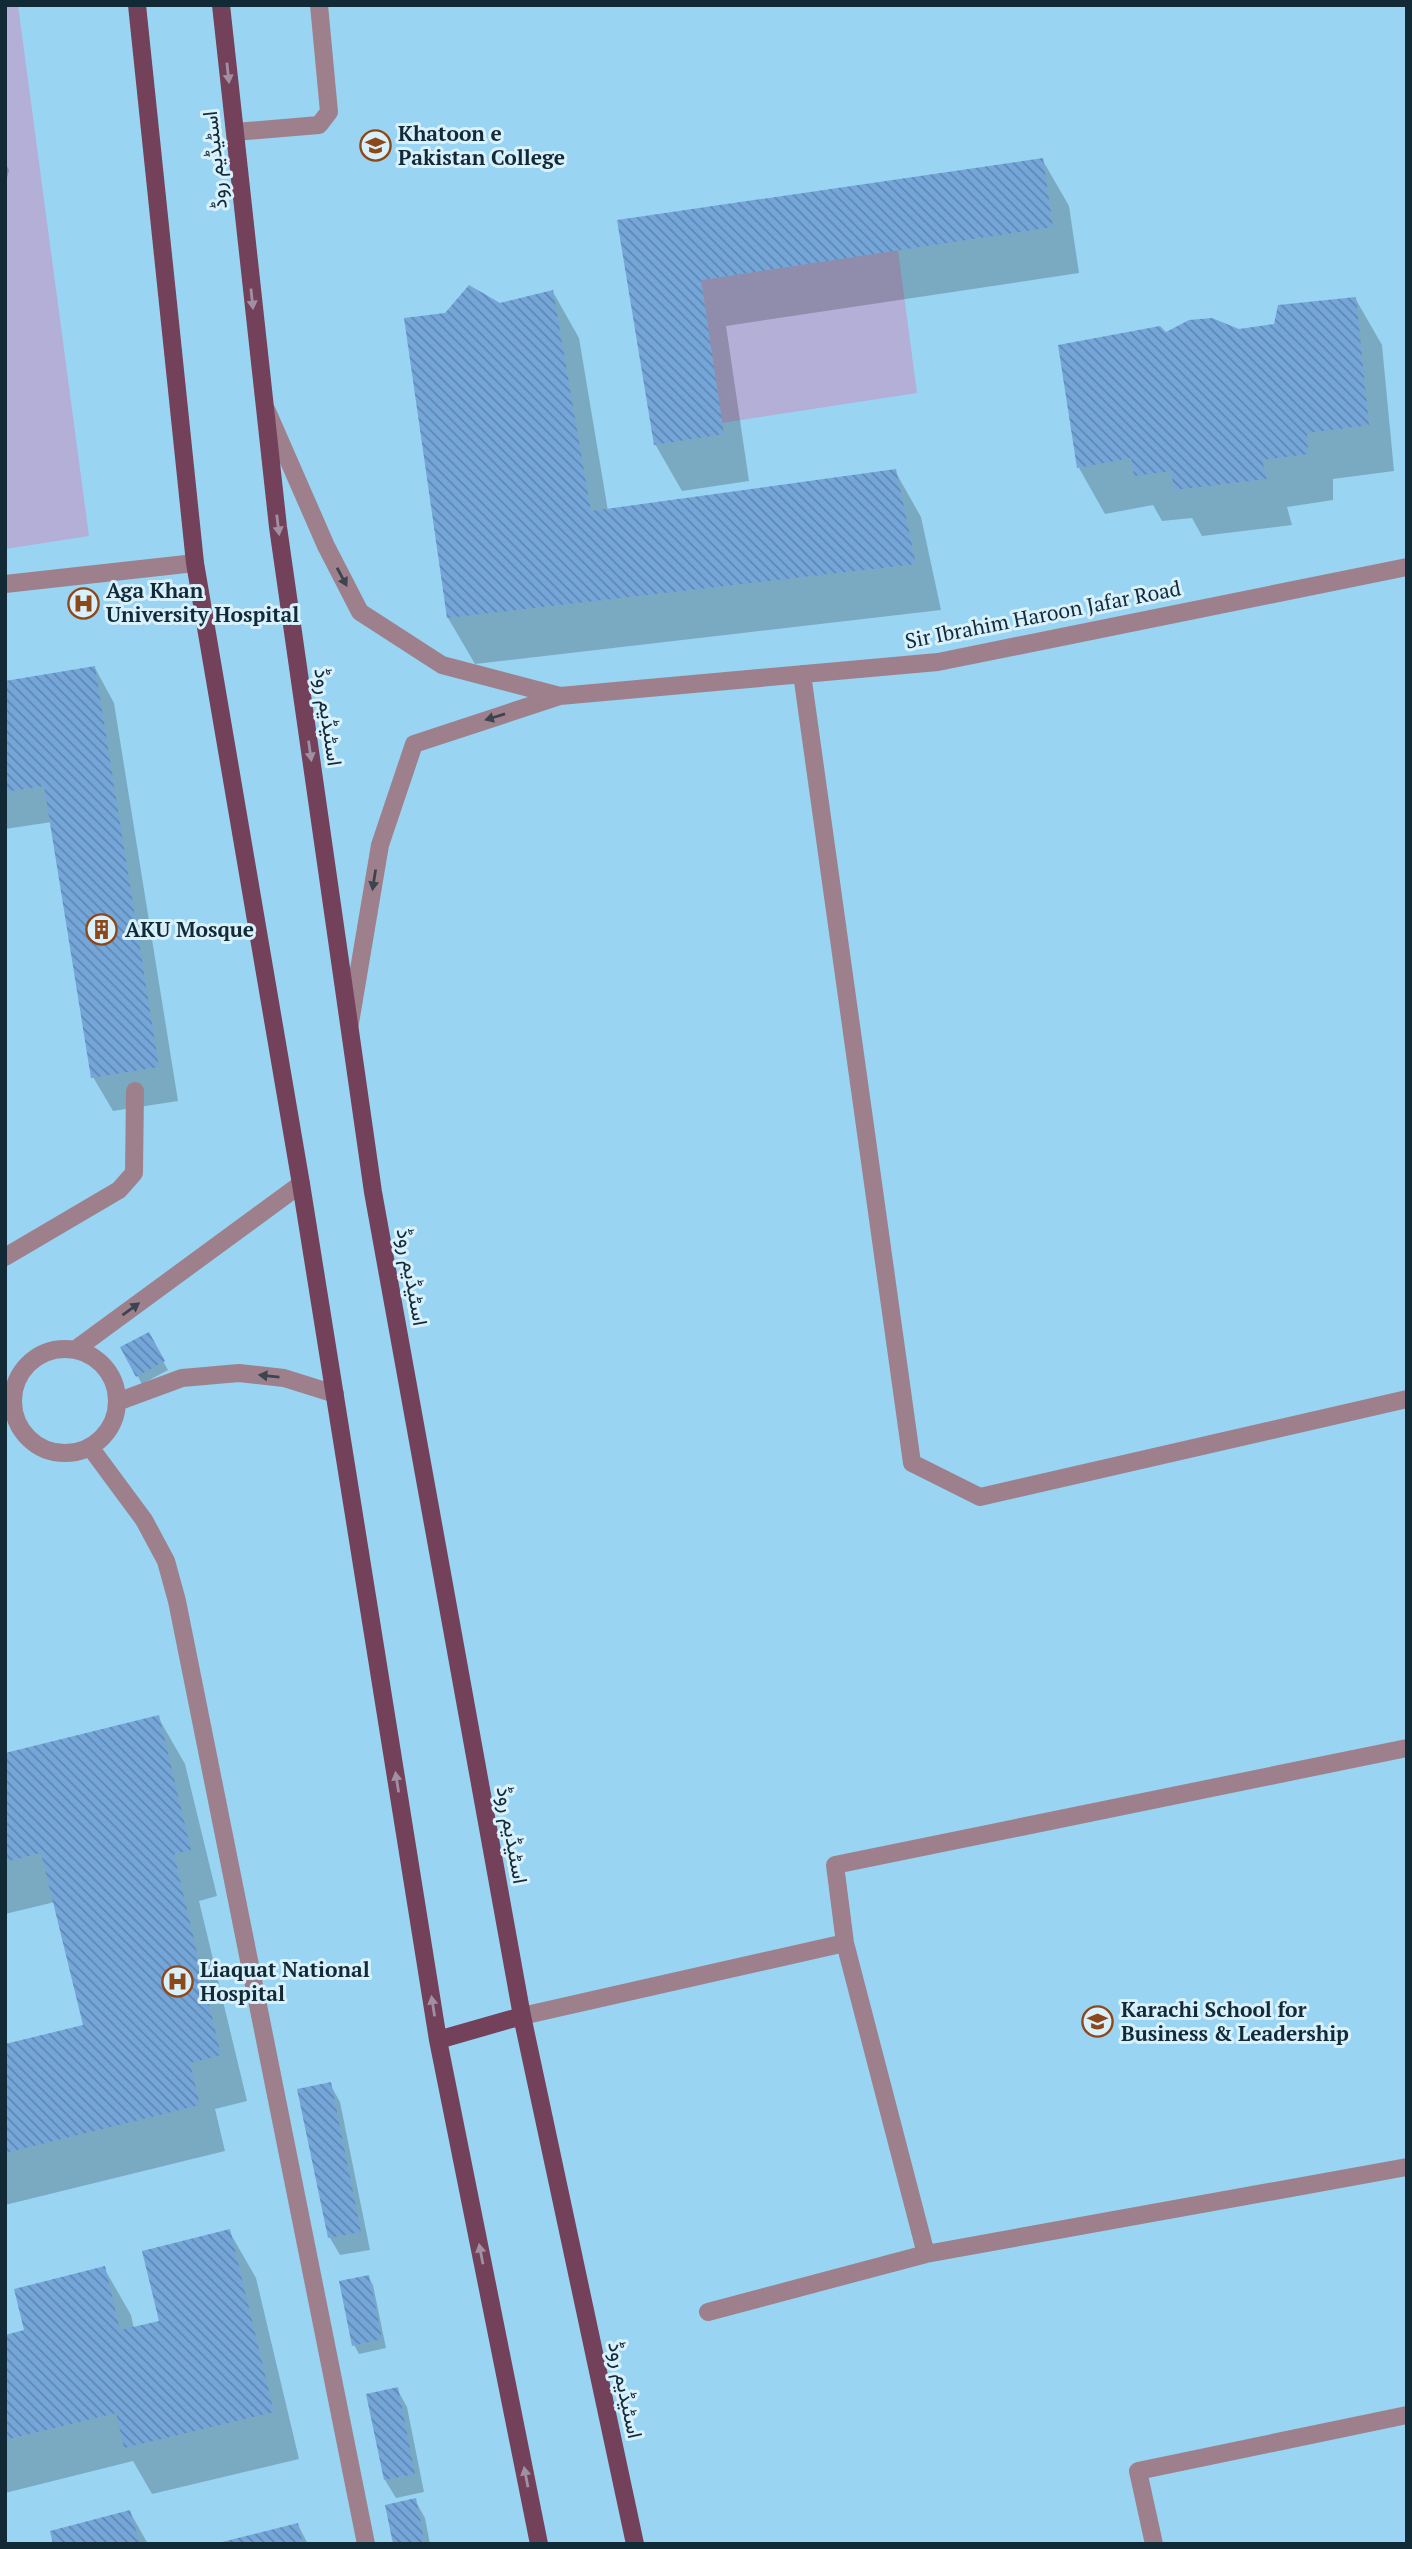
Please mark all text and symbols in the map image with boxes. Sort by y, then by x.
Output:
one-way arrow [223,62,234,84]
street label: اسٹیڈیم روڈ [195,110,234,211]
place label: Khatoon e Pakistan College [398,119,565,171]
school or university icon: Khatoon e Pakistan College [358,129,392,163]
one-way arrow [247,288,258,310]
one-way arrow [272,515,283,537]
one-way arrow [336,567,347,587]
street label: Sir Ibrahim Haroon Jafar Road [902,573,1183,655]
place label: Aga Khan University Hospital [106,576,299,628]
hospital icon: Aga Khan University Hospital [66,586,100,620]
street label: اسٹیڈیم روڈ [307,666,350,768]
one-way arrow [484,712,505,722]
one-way arrow [305,740,316,762]
one-way arrow [368,869,379,891]
building icon: AKU Mosque [85,913,119,947]
place label: AKU Mosque [125,915,254,943]
street label: اسٹیڈیم روڈ [390,1226,435,1328]
one-way arrow [122,1302,140,1316]
one-way arrow [258,1371,280,1382]
one-way arrow [391,1771,402,1793]
street label: اسٹیڈیم روڈ [490,1784,535,1886]
place label: Liaquat National Hospital [200,1955,370,2007]
hospital icon: Liaquat National Hospital [160,1965,194,1999]
one-way arrow [427,1995,438,2017]
place label: Karachi School for Business & Leadership [1121,1995,1349,2047]
school or university icon: Karachi School for Business & Leadership [1081,2005,1115,2039]
one-way arrow [476,2243,487,2265]
street label: اسٹیڈیم روڈ [601,2339,650,2441]
one-way arrow [520,2466,531,2488]

